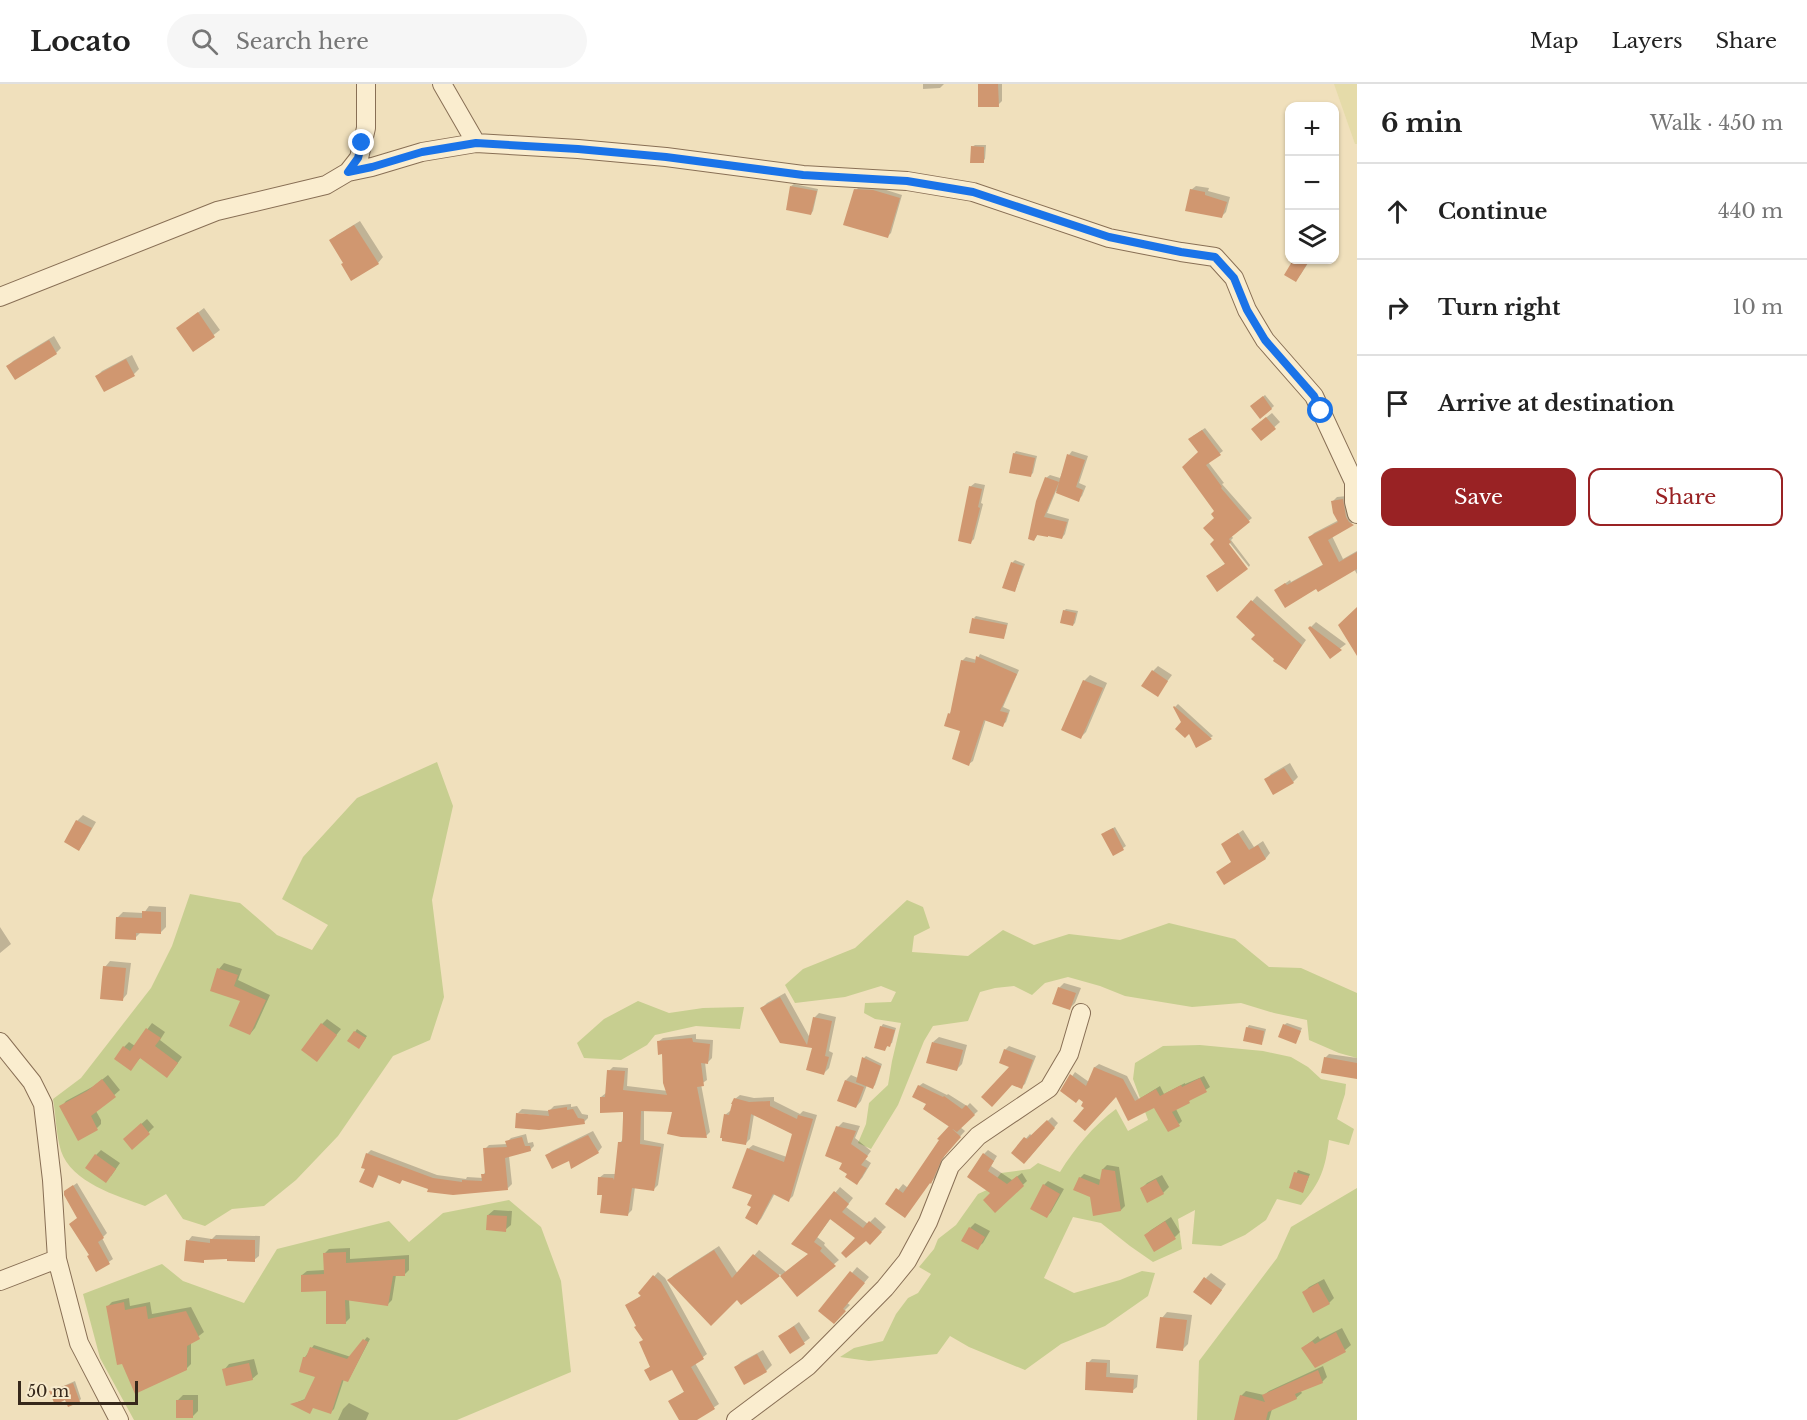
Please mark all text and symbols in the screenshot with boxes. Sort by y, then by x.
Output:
search box [167,14,587,68]
text: Locato [30,24,131,59]
icon: search [188,25,221,58]
text: Search here [236,28,369,55]
text: Map [1530,28,1579,54]
text: Layers [1612,28,1683,54]
text: Share [1716,28,1777,54]
map controls [1285,102,1339,264]
button: + [1285,102,1339,156]
text: 6 min [1381,107,1462,139]
text: Walk · 450 m [1650,111,1783,135]
route end [348,129,374,155]
button: − [1285,156,1339,210]
icon: ahead [1381,195,1414,228]
text: Continue [1438,198,1547,225]
text: 440 m [1718,199,1783,223]
button: layers [1285,210,1339,264]
icon: right [1381,291,1414,324]
text: Turn right [1438,294,1560,321]
text: 10 m [1733,295,1783,319]
icon: arrive [1381,387,1414,420]
text: Arrive at destination [1438,390,1675,417]
route start [1307,397,1333,423]
button: Save [1381,468,1576,526]
button: Share [1588,468,1783,526]
scale bar [18,1378,138,1406]
text: 50 m [27,1381,69,1401]

